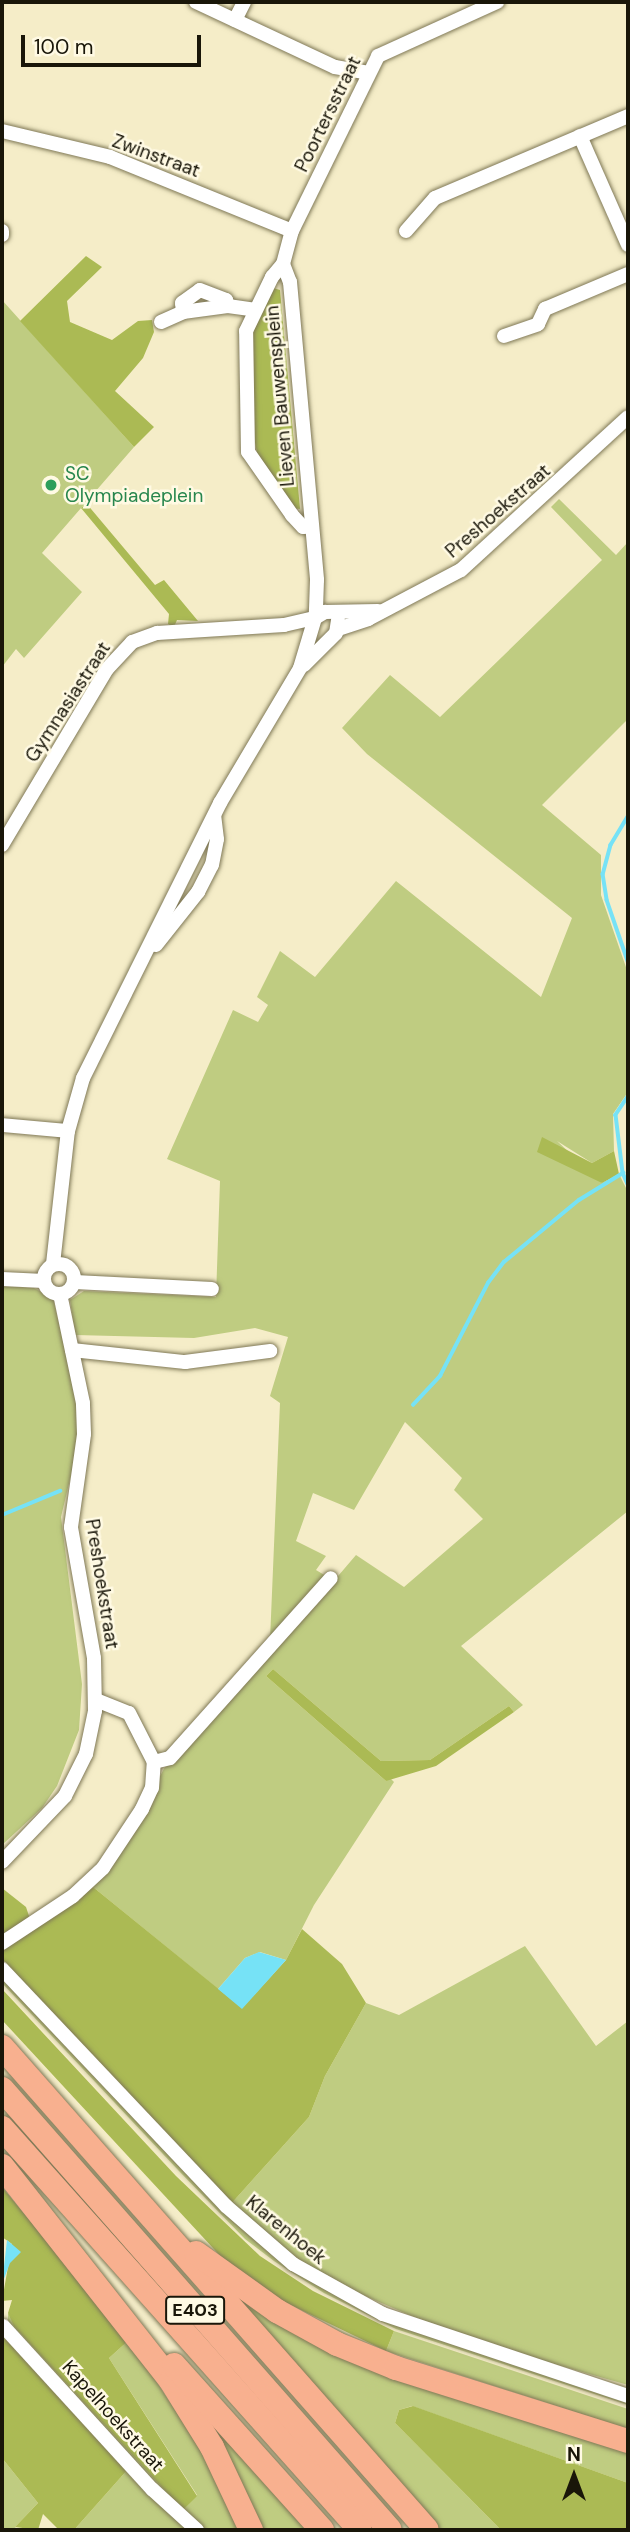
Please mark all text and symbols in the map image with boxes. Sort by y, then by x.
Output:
scale bar [24,21,205,65]
text: 100 m [34,33,94,61]
street label: Poortersstraat [290,52,366,176]
street label: Zwinstraat [109,130,203,182]
street label: Lieven Bauwensplein [261,304,299,488]
street label: Preshoekstraat [441,459,555,563]
place label: SC Olympiadeplein [65,463,203,507]
marker: SC Olympiadeplein [43,477,59,493]
street label: Gymnasiastraat [21,637,115,767]
street label: Preshoekstraat [80,1517,124,1651]
street label: Klarenhoek [241,2191,331,2269]
road number: E403 [164,2296,227,2324]
street label: Kapelhoekstraat [57,2356,169,2476]
north arrow [539,2441,609,2511]
text: N [567,2442,581,2467]

